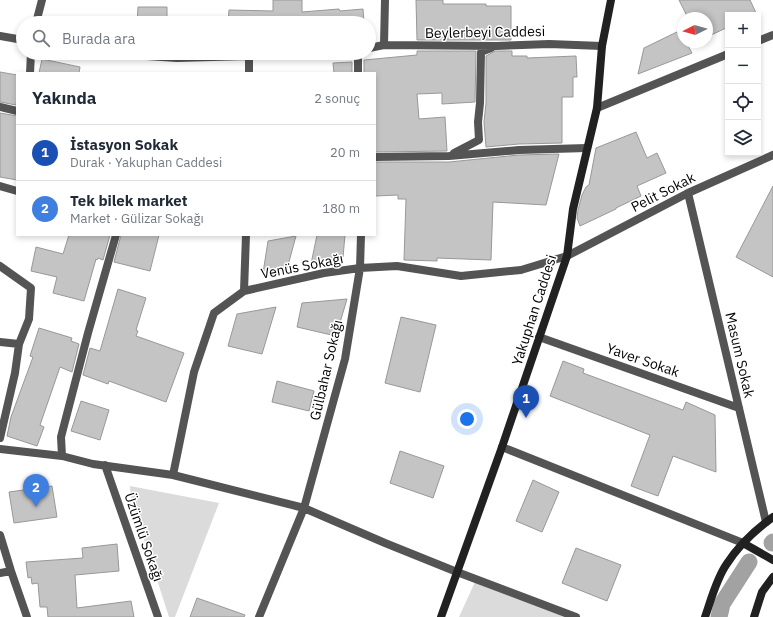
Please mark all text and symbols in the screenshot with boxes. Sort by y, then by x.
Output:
north arrow [677,12,713,48]
map controls [725,12,761,156]
button: + [725,12,761,48]
search box [16,16,376,60]
street label: Beylerbeyi Caddesi [425,22,545,42]
icon: search [30,27,52,49]
text: Burada ara [62,29,136,48]
button: − [725,48,761,84]
button: locate [725,84,761,120]
text: Yakında [32,87,96,109]
text: 2 sonuç [314,90,360,107]
button: layers [725,120,761,156]
text: İstasyon Sokak [70,135,178,154]
text: 1 [41,144,49,161]
text: 20 m [330,144,360,161]
text: Durak · Yakuphan Caddesi [70,154,222,171]
street label: Pelit Sokak [628,168,699,216]
text: Tek bilek market [70,191,187,210]
text: 2 [41,200,49,217]
text: 180 m [322,200,360,217]
text: Market · Gülizar Sokağı [70,210,204,227]
street label: Venüs Sokağı [259,249,345,283]
street label: Yakuphan Caddesi [508,252,560,368]
street label: Masum Sokak [721,310,759,400]
street label: Gülbahar Sokağı [306,318,346,422]
street label: Yaver Sokak [604,339,682,381]
pin: 1 [513,385,539,418]
your location [457,409,477,429]
pin: 2 [23,474,49,507]
street label: Üzümlü Sokağı [120,490,168,584]

